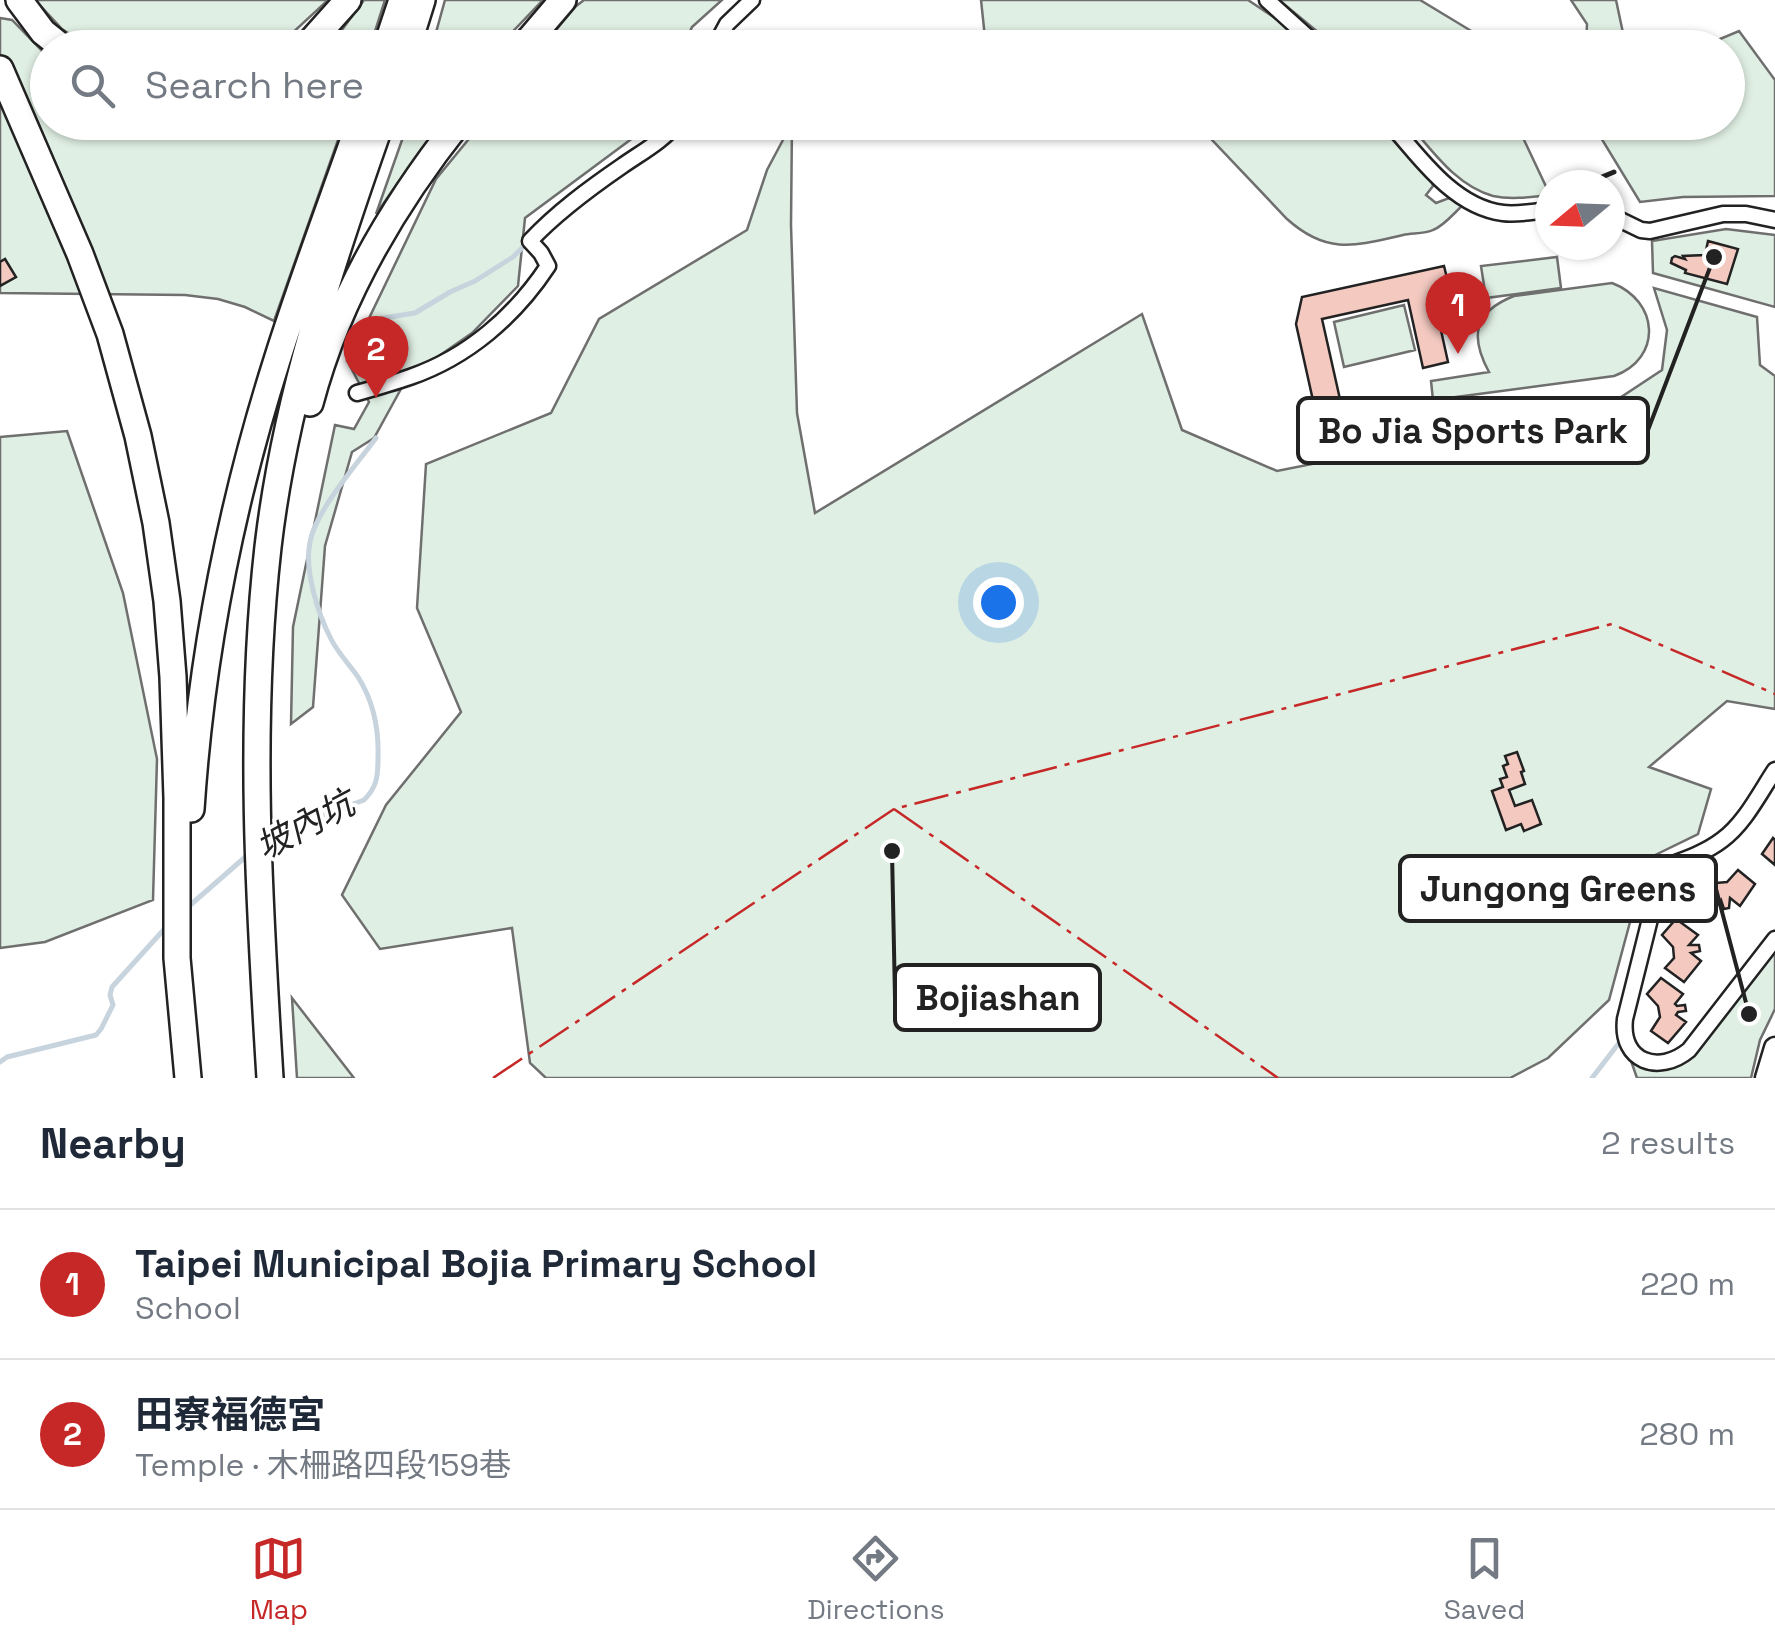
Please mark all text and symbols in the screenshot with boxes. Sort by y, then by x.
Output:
search box [30,30,1745,140]
icon: search [65,58,120,113]
text: Search here [145,61,364,109]
north arrow [1535,170,1625,260]
pin: 1 [1426,272,1490,354]
pin: 2 [344,316,408,398]
callout: Bo Jia Sports Park [1298,398,1648,463]
text: Bo Jia Sports Park [1318,409,1628,453]
your location [973,577,1024,628]
water label: 坡內坑 [248,779,366,869]
callout: Jungong Greens [1400,856,1716,921]
text: Jungong Greens [1420,867,1696,911]
callout: Bojiashan [895,965,1100,1030]
text: Bojiashan [915,976,1081,1020]
text: Nearby [40,1117,186,1170]
text: 2 results [1601,1123,1735,1163]
text: Taipei Municipal Bojia Primary School [135,1240,817,1288]
text: 1 [65,1264,80,1304]
text: 220 m [1640,1264,1735,1304]
text: School [135,1288,241,1328]
text: 田寮福德宮 [135,1391,325,1439]
text: 2 [63,1414,82,1454]
text: 280 m [1640,1414,1735,1454]
text: Temple · 木柵路四段159巷 [135,1445,511,1485]
tab: Map [250,1531,308,1627]
tab: Directions [807,1531,944,1627]
tab: Saved [1444,1531,1525,1627]

